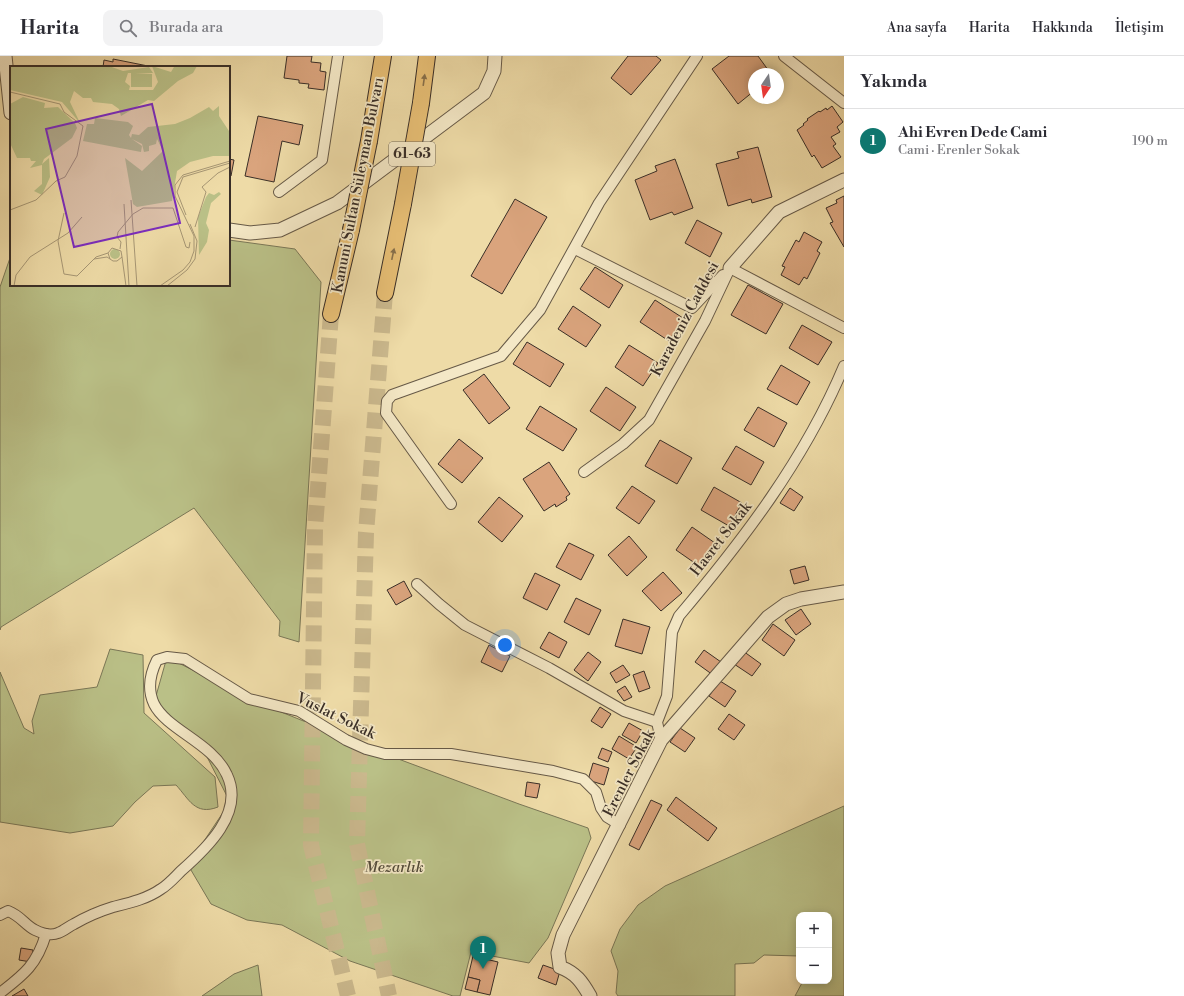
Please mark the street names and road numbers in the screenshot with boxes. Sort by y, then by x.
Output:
street label: Kanuni Sultan Süleyman Bulvarı [328,75,388,295]
road number: 61-63 [389,142,435,166]
street label: Karadeniz Caddesi [647,258,723,380]
street label: Hasret Sokak [686,497,757,580]
street label: Vuslat Sokak [292,688,380,744]
street label: Erenler Sokak [599,725,660,820]

